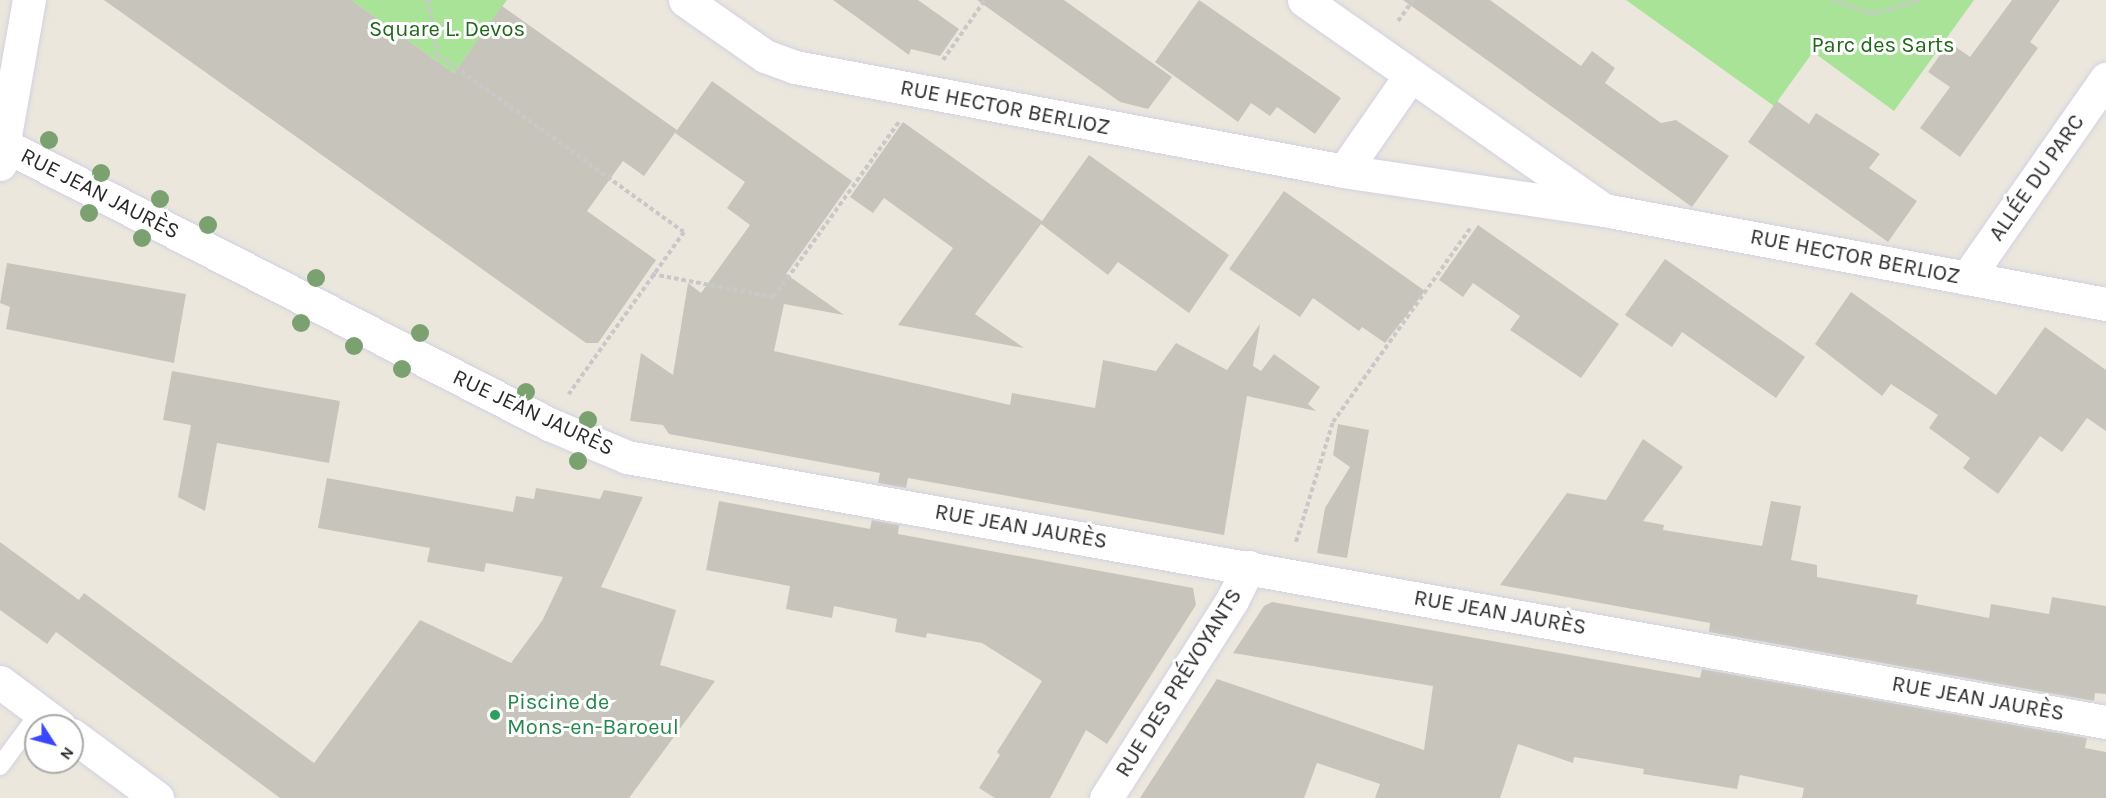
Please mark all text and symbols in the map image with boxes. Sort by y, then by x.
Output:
park label: Square L. Devos [369,17,525,43]
park label: Parc des Sarts [1811,33,1955,59]
street label: RUE HECTOR BERLIOZ [898,75,1112,141]
street label: ALLÉE DU PARC [1984,110,2090,246]
street label: RUE JEAN JAURÈS [16,143,184,245]
street label: RUE HECTOR BERLIOZ [1748,224,1962,290]
street label: RUE JEAN JAURÈS [448,364,618,462]
street label: RUE JEAN JAURÈS [933,499,1109,555]
street label: RUE DES PRÉVOYANTS [1110,584,1248,782]
street label: RUE JEAN JAURÈS [1412,585,1588,641]
street label: RUE JEAN JAURÈS [1890,671,2066,727]
place label: Piscine de Mons-en-Baroeul [507,689,679,740]
marker: Piscine de Mons-en-Baroeul [488,708,502,722]
north arrow [24,714,84,774]
text: N [56,743,78,764]

